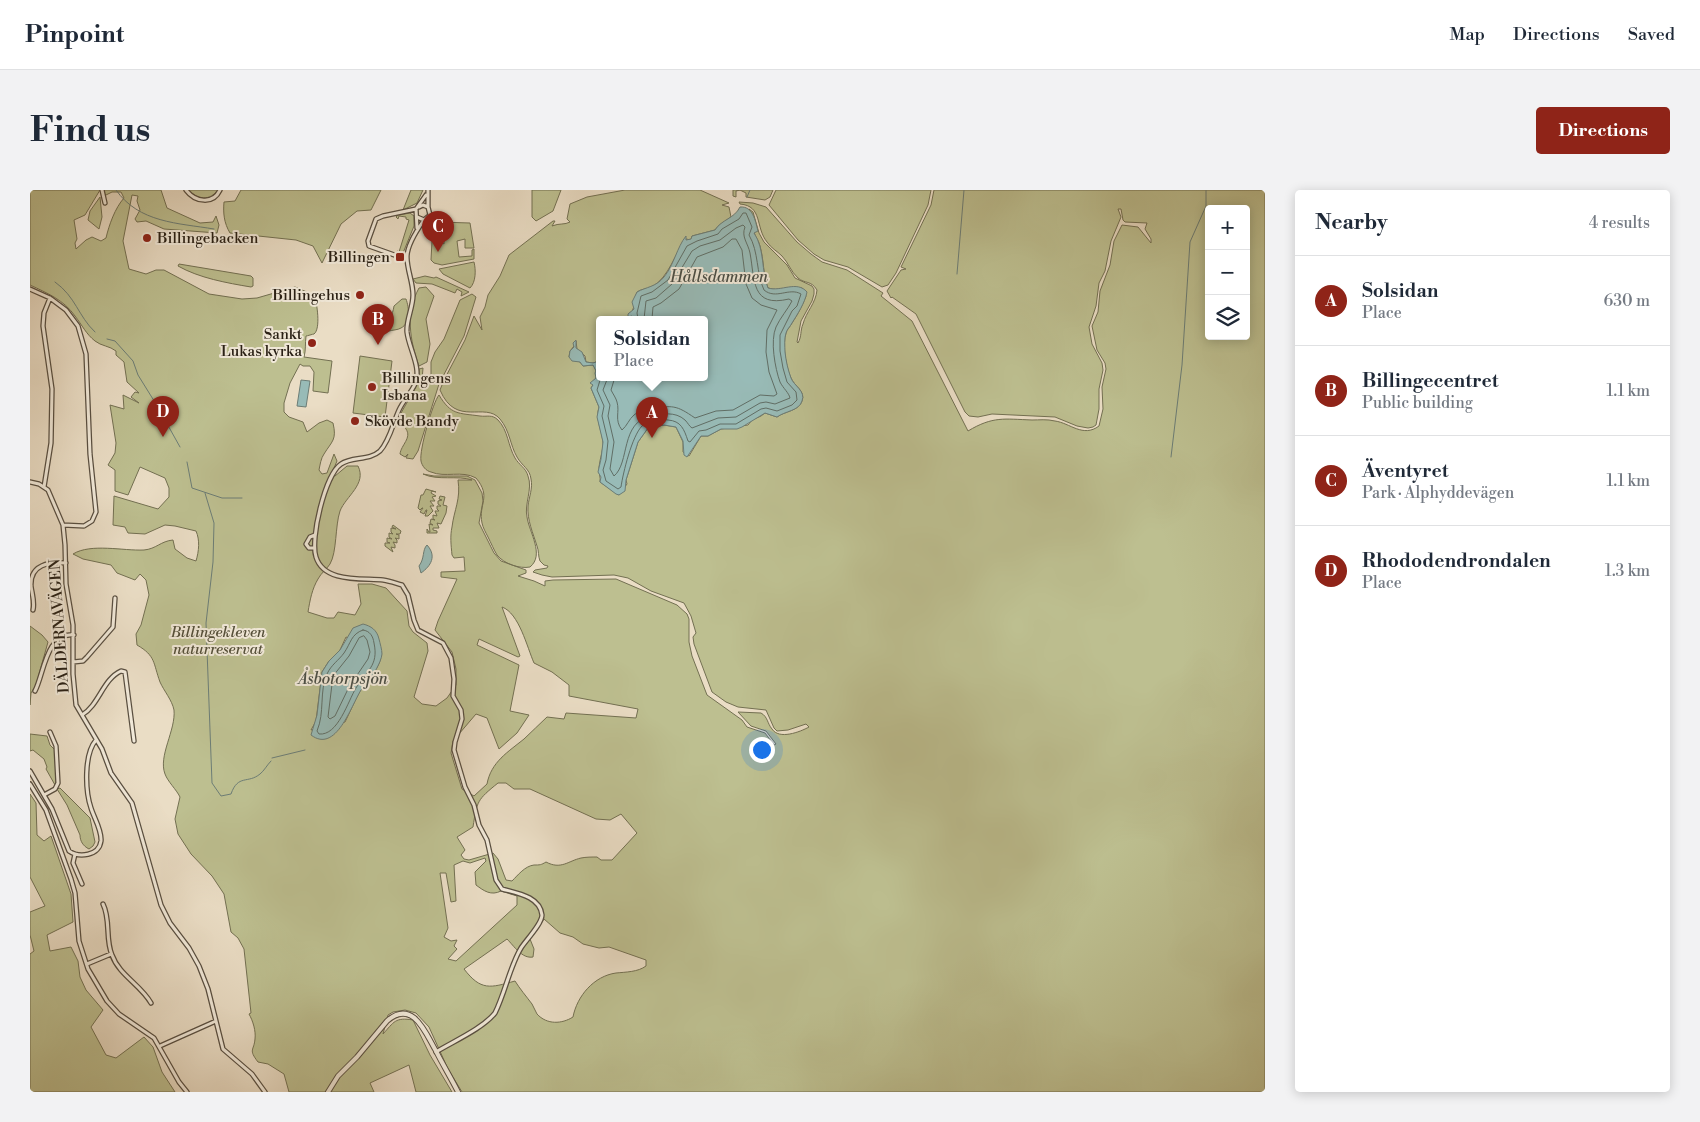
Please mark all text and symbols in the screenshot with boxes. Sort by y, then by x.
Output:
text: Pinpoint [25,20,124,50]
text: Map [1449,23,1485,46]
text: Directions [1513,23,1600,46]
text: Saved [1628,23,1675,46]
button: Directions [1536,107,1670,154]
text: Find us [30,109,150,152]
map controls [1205,205,1250,340]
button: + [1205,205,1250,250]
text: Nearby [1315,210,1388,236]
pin: C [422,211,454,252]
text: 4 results [1589,213,1650,233]
place label: Billingebacken [156,229,258,248]
marker: Billingebacken [141,232,153,244]
place label: Billingen [327,248,390,267]
button: − [1205,250,1250,295]
marker: Billingen [394,251,406,263]
water label: Hållsdammen [669,267,769,287]
text: Solsidan [1362,279,1438,303]
place label: Billingehus [272,286,350,305]
marker: Billingehus [354,289,366,301]
text: A [1325,291,1337,311]
text: 630 m [1604,291,1650,311]
button: layers [1205,295,1250,340]
text: Place [1362,303,1402,323]
pin: B [362,304,394,345]
popup [596,316,708,381]
place label: Sankt Lukas kyrka [221,325,303,361]
text: Solsidan [614,327,690,351]
marker: Sankt Lukas kyrka [306,337,318,349]
text: Place [614,351,654,371]
place label: Billingens Isbana [381,369,451,405]
text: Billingecentret [1362,369,1498,393]
marker: Billingens Isbana [366,381,378,393]
text: B [1325,381,1337,401]
text: 1.1 km [1606,381,1650,401]
text: Public building [1362,393,1473,413]
pin: D [147,396,179,437]
pin: A [636,397,668,438]
place label: Skövde Bandy [365,412,460,431]
marker: Skövde Bandy [349,415,361,427]
text: Äventyret [1362,459,1448,483]
text: C [1325,471,1337,491]
text: 1.1 km [1606,471,1650,491]
text: Park · Alphyddevägen [1362,483,1514,503]
text: Rhododendrondalen [1362,549,1551,573]
street label: DÄLDERNAVÄGEN [45,558,74,694]
text: D [1325,561,1337,581]
text: 1.3 km [1605,561,1650,581]
text: Place [1362,573,1402,593]
park label: Billingekleven naturreservat [170,623,266,659]
water label: Åsbotorpsjön [296,667,389,689]
your location [749,737,775,763]

